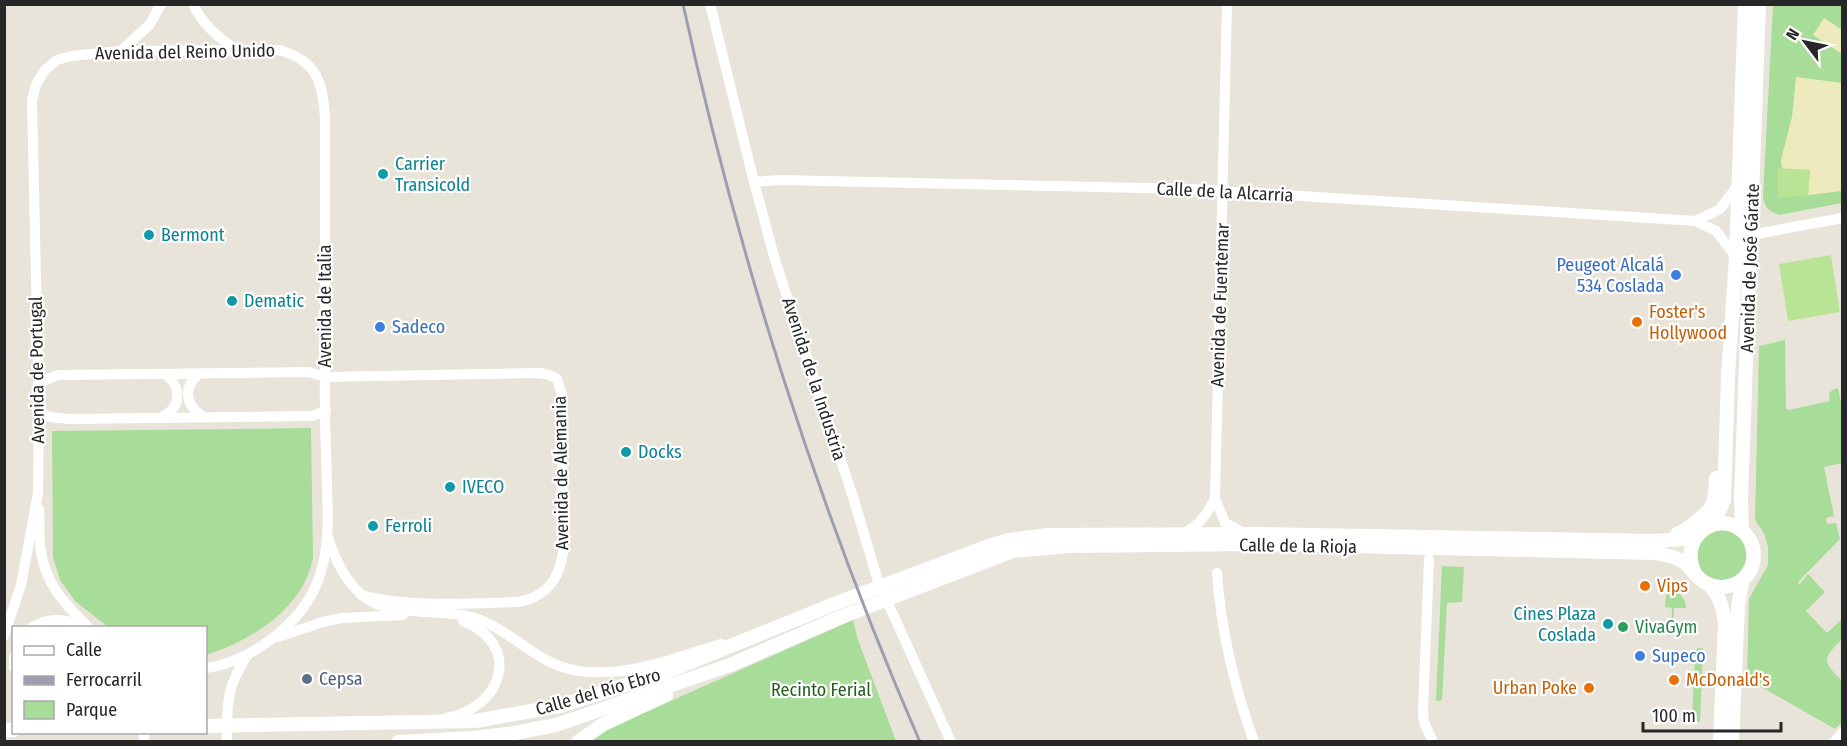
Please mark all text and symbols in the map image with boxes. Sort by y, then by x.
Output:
north arrow [1775,12,1835,72]
text: N [1782,25,1803,43]
street label: Avenida del Reino Unido [95,39,275,65]
place label: Carrier Transicold [395,153,470,196]
marker: Carrier Transicold [376,167,390,181]
street label: Calle de la Alcarria [1156,177,1294,207]
street label: Avenida de José Gárate [1736,183,1764,353]
street label: Avenida de Fuentemar [1206,222,1234,387]
place label: Bermont [161,224,225,246]
marker: Bermont [142,228,156,242]
street label: Avenida de Italia [314,244,336,368]
place label: Peugeot Alcalá 534 Coslada [1556,254,1664,297]
marker: Peugeot Alcalá 534 Coslada [1669,268,1683,282]
place label: Dematic [244,290,304,312]
marker: Dematic [225,294,239,308]
street label: Avenida de la Industria [777,295,851,463]
street label: Avenida de Portugal [25,296,49,444]
place label: Foster's Hollywood [1649,301,1727,344]
marker: Foster's Hollywood [1630,315,1644,329]
place label: Sadeco [392,316,445,338]
marker: Sadeco [373,320,387,334]
street label: Avenida de Alemania [549,395,573,550]
place label: Docks [638,441,682,463]
marker: Docks [619,445,633,459]
place label: IVECO [462,476,504,498]
marker: IVECO [443,480,457,494]
place label: Ferroli [385,515,432,537]
marker: Ferroli [366,519,380,533]
street label: Calle de la Rioja [1239,534,1357,558]
place label: Vips [1657,575,1688,597]
marker: Vips [1638,579,1652,593]
place label: Cines Plaza Coslada [1514,603,1596,646]
place label: VivaGym [1635,616,1697,638]
marker: Cines Plaza Coslada [1601,617,1615,631]
marker: VivaGym [1616,620,1630,634]
legend [12,626,207,734]
text: Calle [66,639,102,661]
place label: Supeco [1652,645,1706,667]
marker: Supeco [1633,649,1647,663]
street label: Calle del Río Ebro [533,664,663,720]
place label: Cepsa [319,668,363,690]
text: Ferrocarril [66,669,142,691]
place label: McDonald's [1686,669,1770,691]
marker: Cepsa [300,672,314,686]
marker: McDonald's [1667,673,1681,687]
place label: Urban Poke [1493,677,1577,699]
park label: Recinto Ferial [771,679,871,701]
marker: Urban Poke [1582,681,1596,695]
scale bar [1643,695,1781,733]
text: Parque [66,699,117,721]
text: 100 m [1652,705,1696,727]

